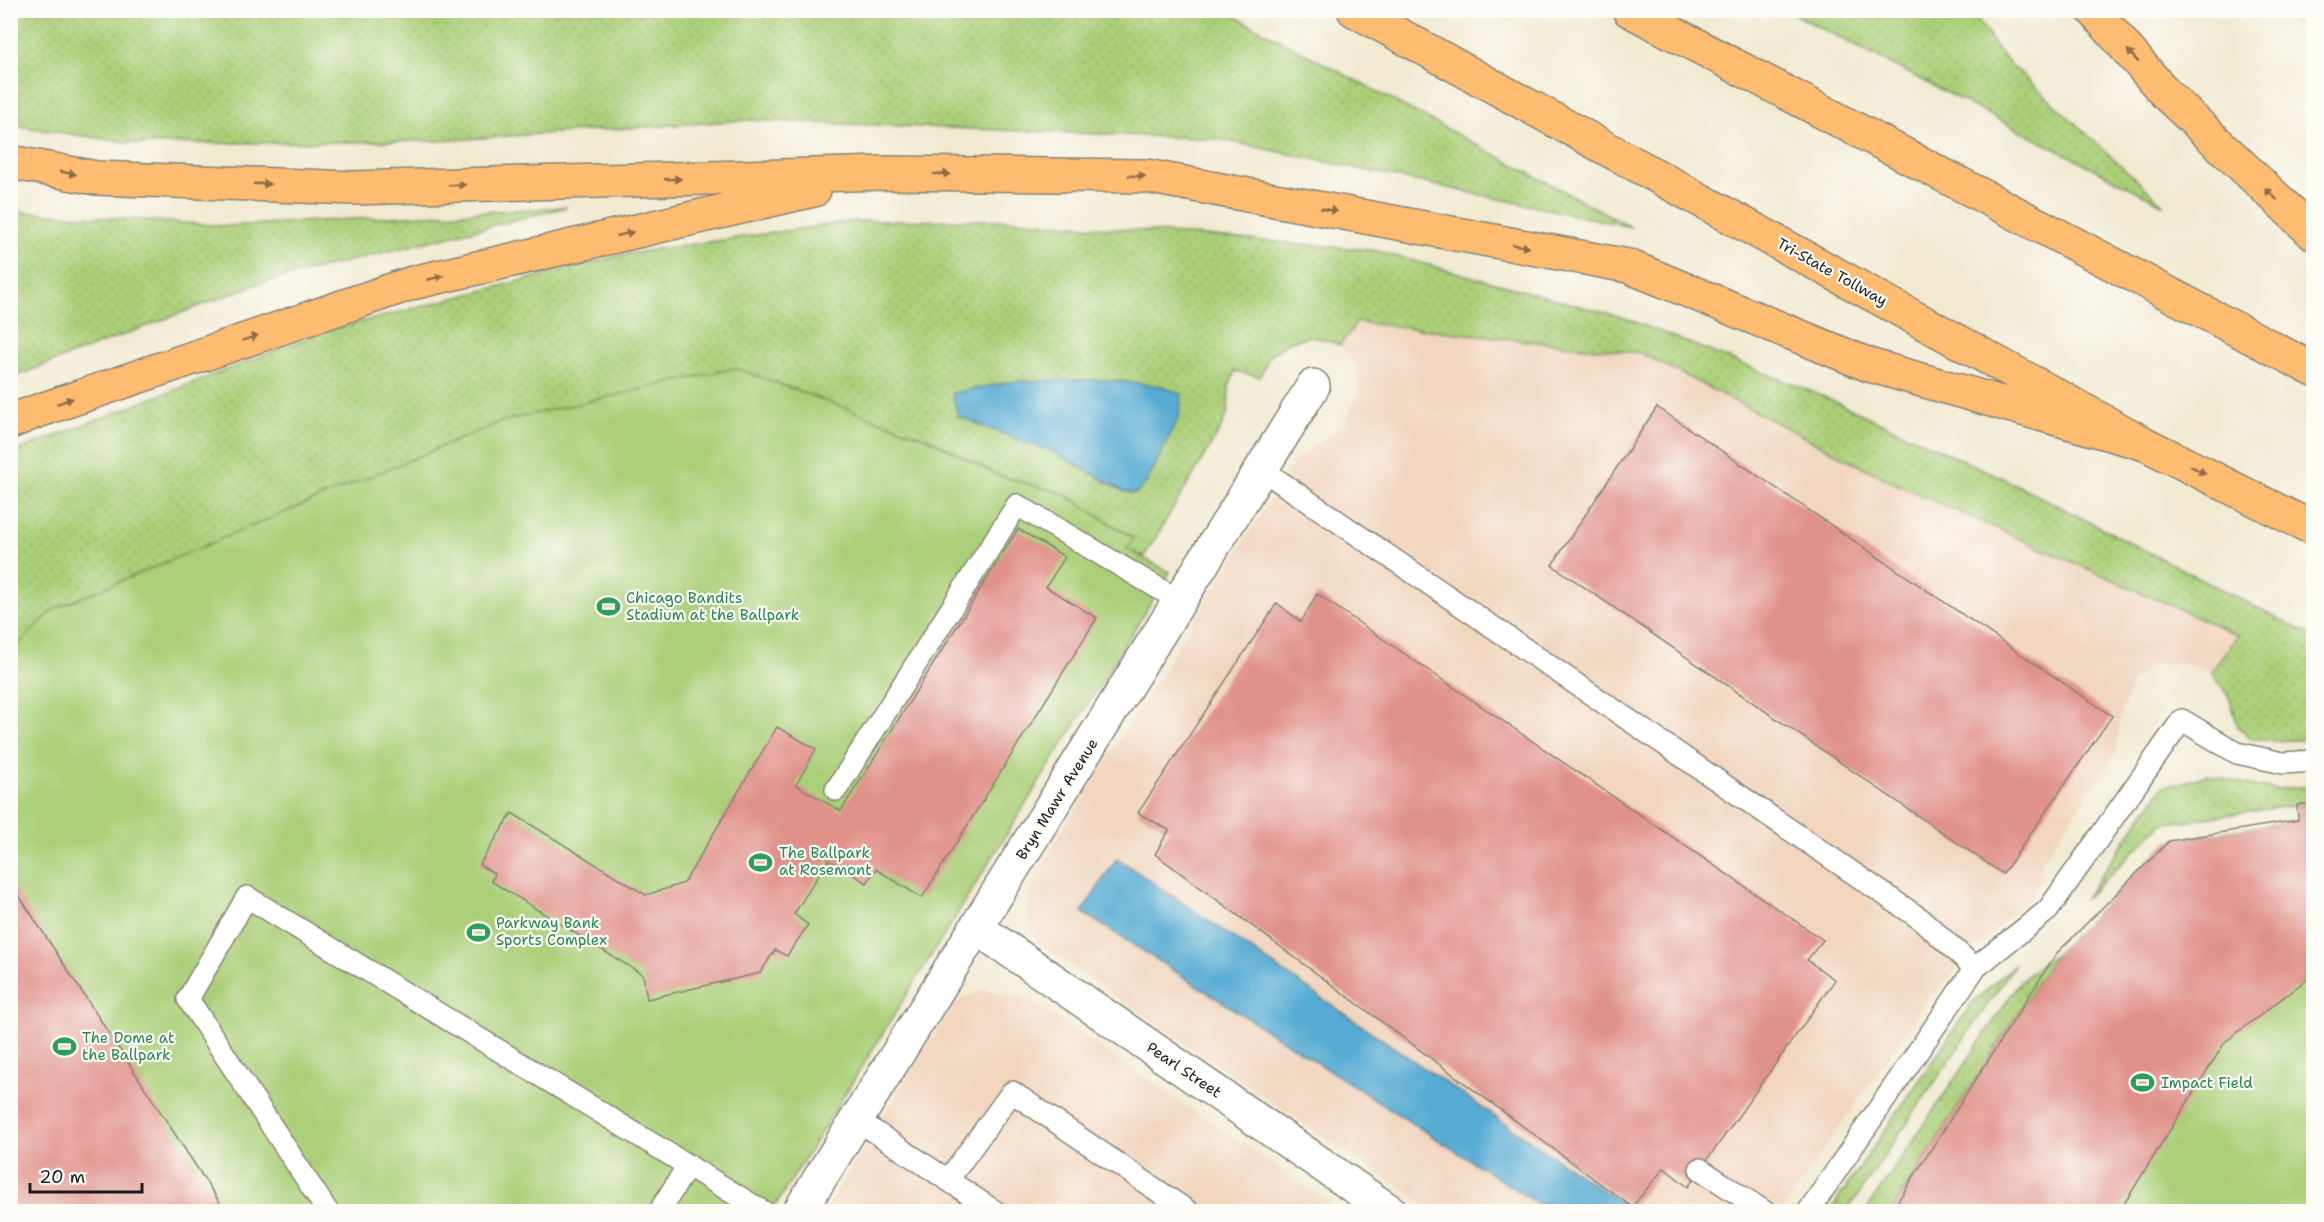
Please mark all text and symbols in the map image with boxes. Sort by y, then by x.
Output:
one-way arrow [2127,49,2140,64]
one-way arrow [59,169,78,178]
one-way arrow [933,169,952,179]
one-way arrow [1128,172,1147,181]
one-way arrow [664,174,683,184]
one-way arrow [253,180,272,189]
one-way arrow [448,180,467,189]
one-way arrow [2264,187,2278,201]
one-way arrow [1320,206,1339,215]
one-way arrow [616,228,634,238]
street label: Tri-State Tollway [1773,233,1891,311]
one-way arrow [1511,242,1530,251]
one-way arrow [426,272,444,282]
one-way arrow [241,333,259,343]
one-way arrow [56,396,74,406]
one-way arrow [2189,465,2206,475]
place label: Chicago Bandits Stadium at the Ballpark [626,588,799,625]
sports icon: Chicago Bandits Stadium at the Ballpark [595,594,621,620]
street label: Bryn Mawr Avenue [1012,734,1102,864]
place label: The Ballpark at Rosemont [779,843,872,880]
sports icon: The Ballpark at Rosemont [748,849,774,875]
place label: Parkway Bank Sports Complex [496,913,607,950]
sports icon: Parkway Bank Sports Complex [465,919,491,945]
place label: The Dome at the Ballpark [82,1028,174,1065]
sports icon: The Dome at the Ballpark [51,1034,77,1060]
street label: Pearl Street [1143,1038,1225,1102]
sports icon: Impact Field [2130,1070,2156,1096]
place label: Impact Field [2161,1073,2253,1093]
scale bar [30,1156,142,1194]
text: 20 m [39,1165,85,1189]

